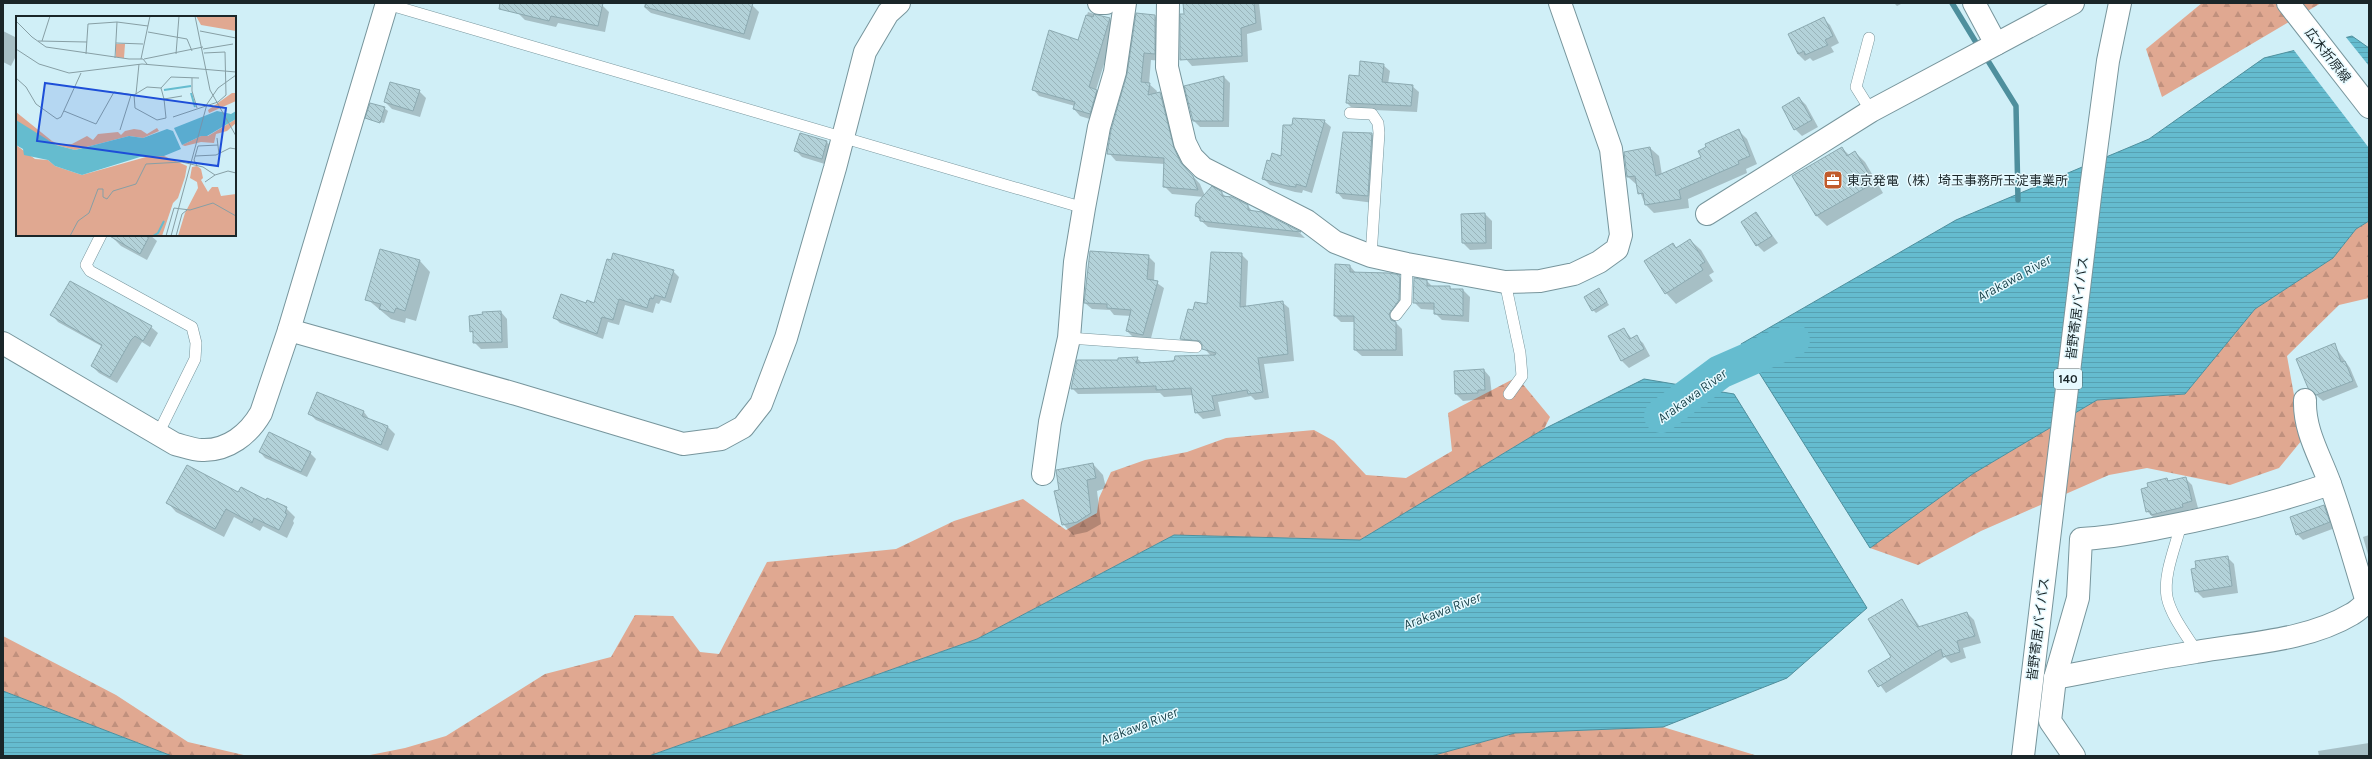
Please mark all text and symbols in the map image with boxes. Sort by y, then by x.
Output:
inset map [16,16,236,236]
street label: 広木折原線 [2302,25,2354,85]
office icon: 東京発電（株）埼玉事務所玉淀事業所 [1822,169,1844,191]
place label: 東京発電（株）埼玉事務所玉淀事業所 [1847,173,2068,188]
water label: Arakawa River [1974,250,2055,305]
street label: 皆野寄居バイパス [2063,256,2091,360]
water label: Arakawa River [1654,364,1731,427]
road number: 140 [2054,369,2082,389]
street label: 皆野寄居バイパス [2024,577,2052,681]
water label: Arakawa River [1401,588,1484,634]
water label: Arakawa River [1098,703,1181,749]

